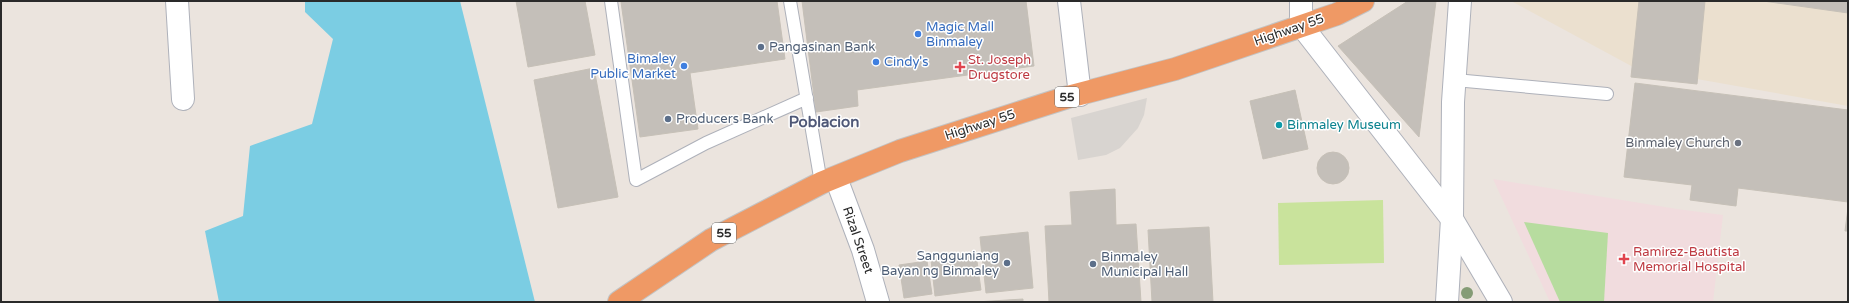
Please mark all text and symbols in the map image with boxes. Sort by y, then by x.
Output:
street label: Highway 55 [1252,11,1326,49]
place label: Magic Mall Binmaley [926,19,994,50]
marker: Magic Mall Binmaley [913,29,923,39]
place label: Pangasinan Bank [769,39,875,55]
marker: Pangasinan Bank [756,42,766,52]
place label: Bimaley Public Market [590,51,676,82]
place label: St. Joseph Drugstore [968,52,1031,83]
place label: Cindy's [884,54,929,70]
marker: Cindy's [871,57,881,67]
marker: Bimaley Public Market [679,61,689,71]
marker: St. Joseph Drugstore [955,62,965,72]
road number: 55 [1055,87,1079,107]
street label: Highway 55 [943,106,1017,144]
place label: Producers Bank [676,111,774,127]
district label: Poblacion [789,113,859,131]
marker: Producers Bank [663,114,673,124]
place label: Binmaley Museum [1287,117,1401,133]
marker: Binmaley Museum [1274,120,1284,130]
place label: Binmaley Church [1625,135,1730,151]
marker: Binmaley Church [1733,138,1743,148]
street label: Rizal Street [839,204,877,276]
road number: 55 [712,223,736,243]
place label: Ramirez-Bautista Memorial Hospital [1633,244,1745,275]
place label: Sangguniang Bayan ng Binmaley [881,248,999,279]
place label: Binmaley Municipal Hall [1101,249,1188,280]
marker: Ramirez-Bautista Memorial Hospital [1618,253,1630,265]
marker: Sangguniang Bayan ng Binmaley [1002,258,1012,268]
marker: Binmaley Municipal Hall [1088,259,1098,269]

